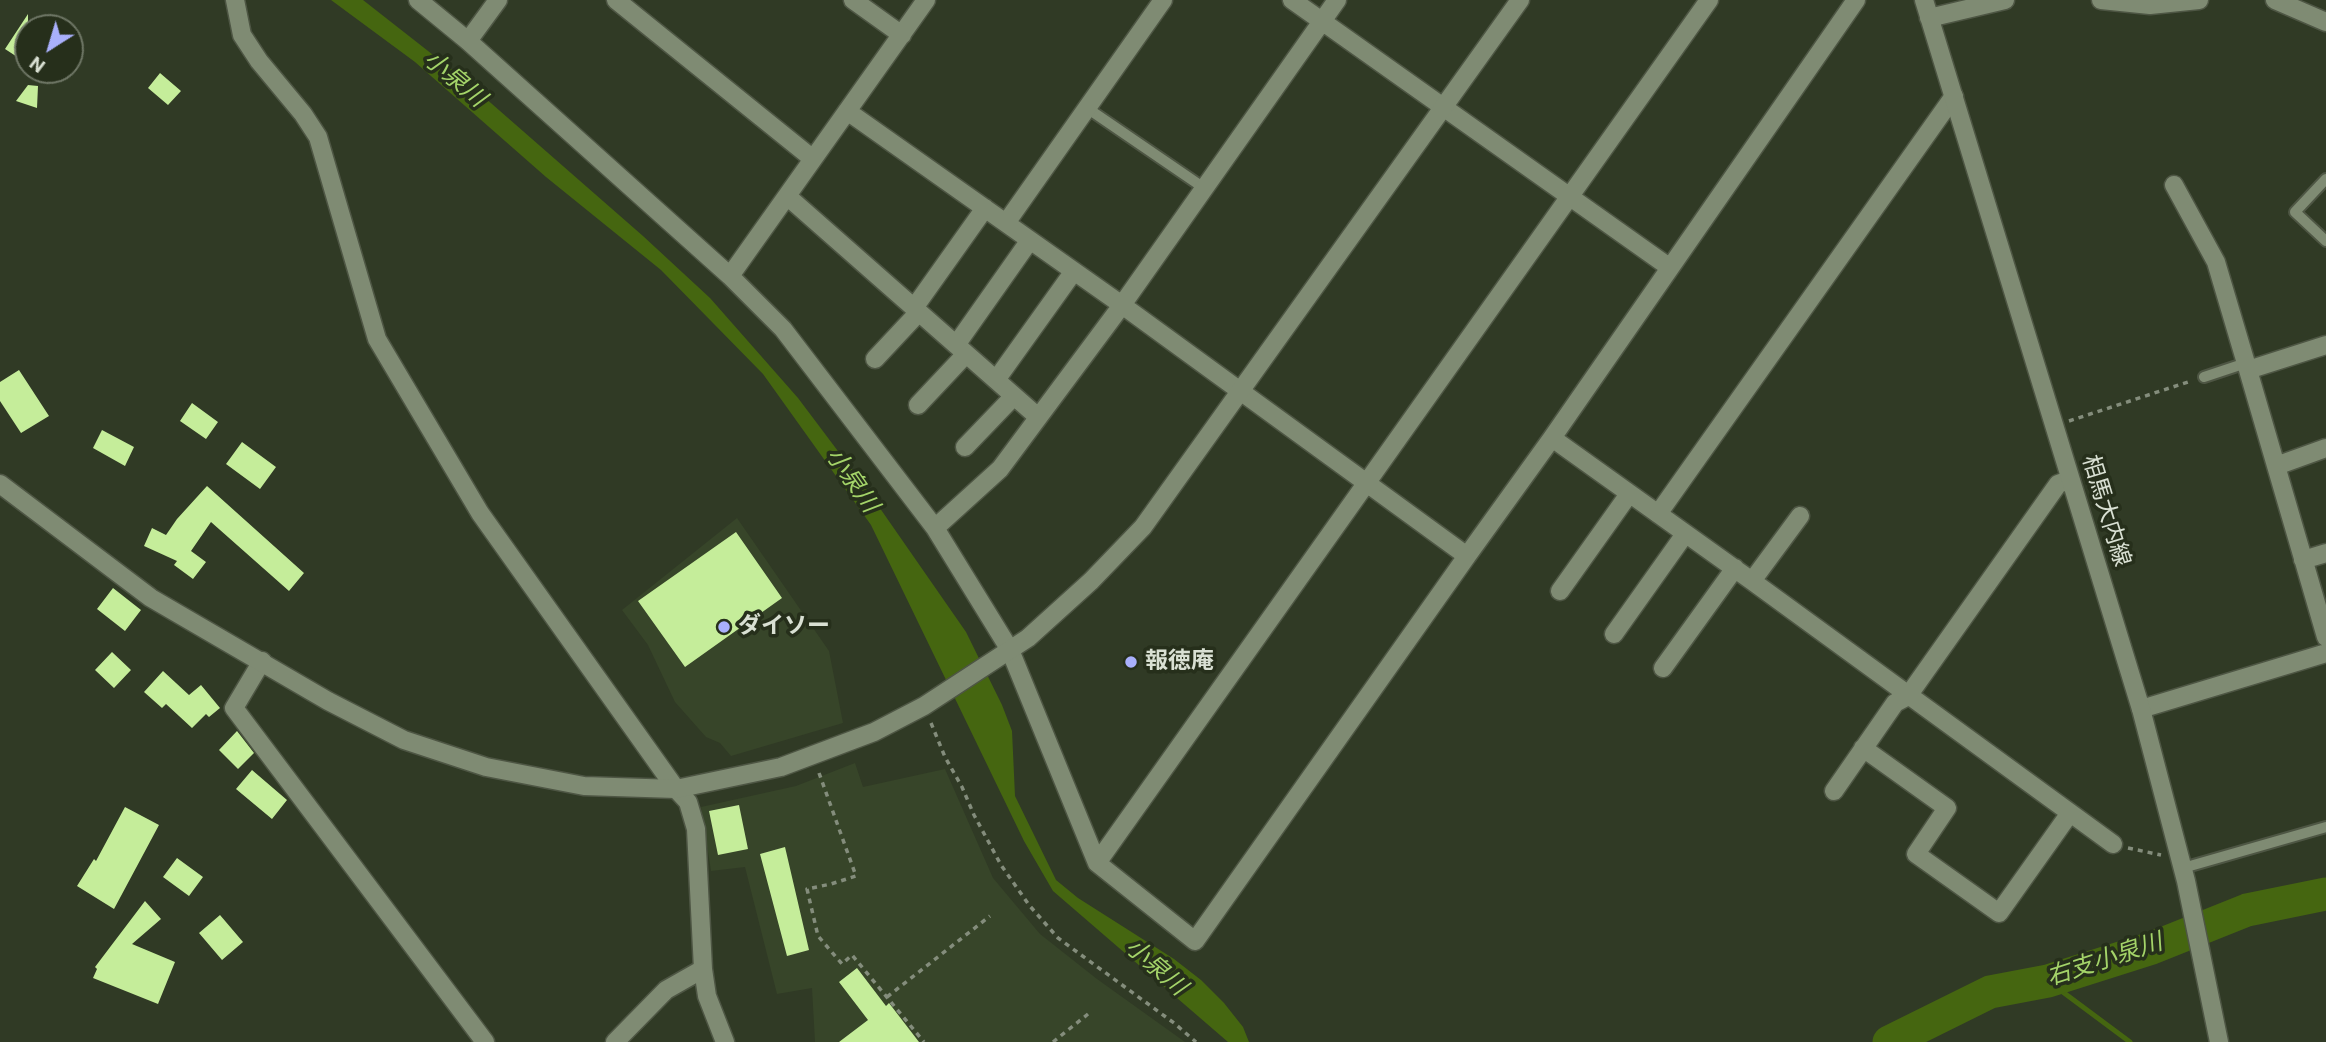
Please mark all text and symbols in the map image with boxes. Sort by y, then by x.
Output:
north arrow [14,14,84,84]
water label: 小泉川 [417,46,491,114]
text: N [25,51,50,78]
water label: 小泉川 [819,443,883,519]
street label: 相馬大内線 [2075,452,2135,570]
place label: ダイソー [738,613,830,641]
marker: ダイソー [716,619,732,635]
place label: 報徳庵 [1145,648,1214,676]
marker: 報徳庵 [1123,654,1139,670]
water label: 右支小泉川 [2043,929,2167,993]
water label: 小泉川 [1118,934,1192,1002]

